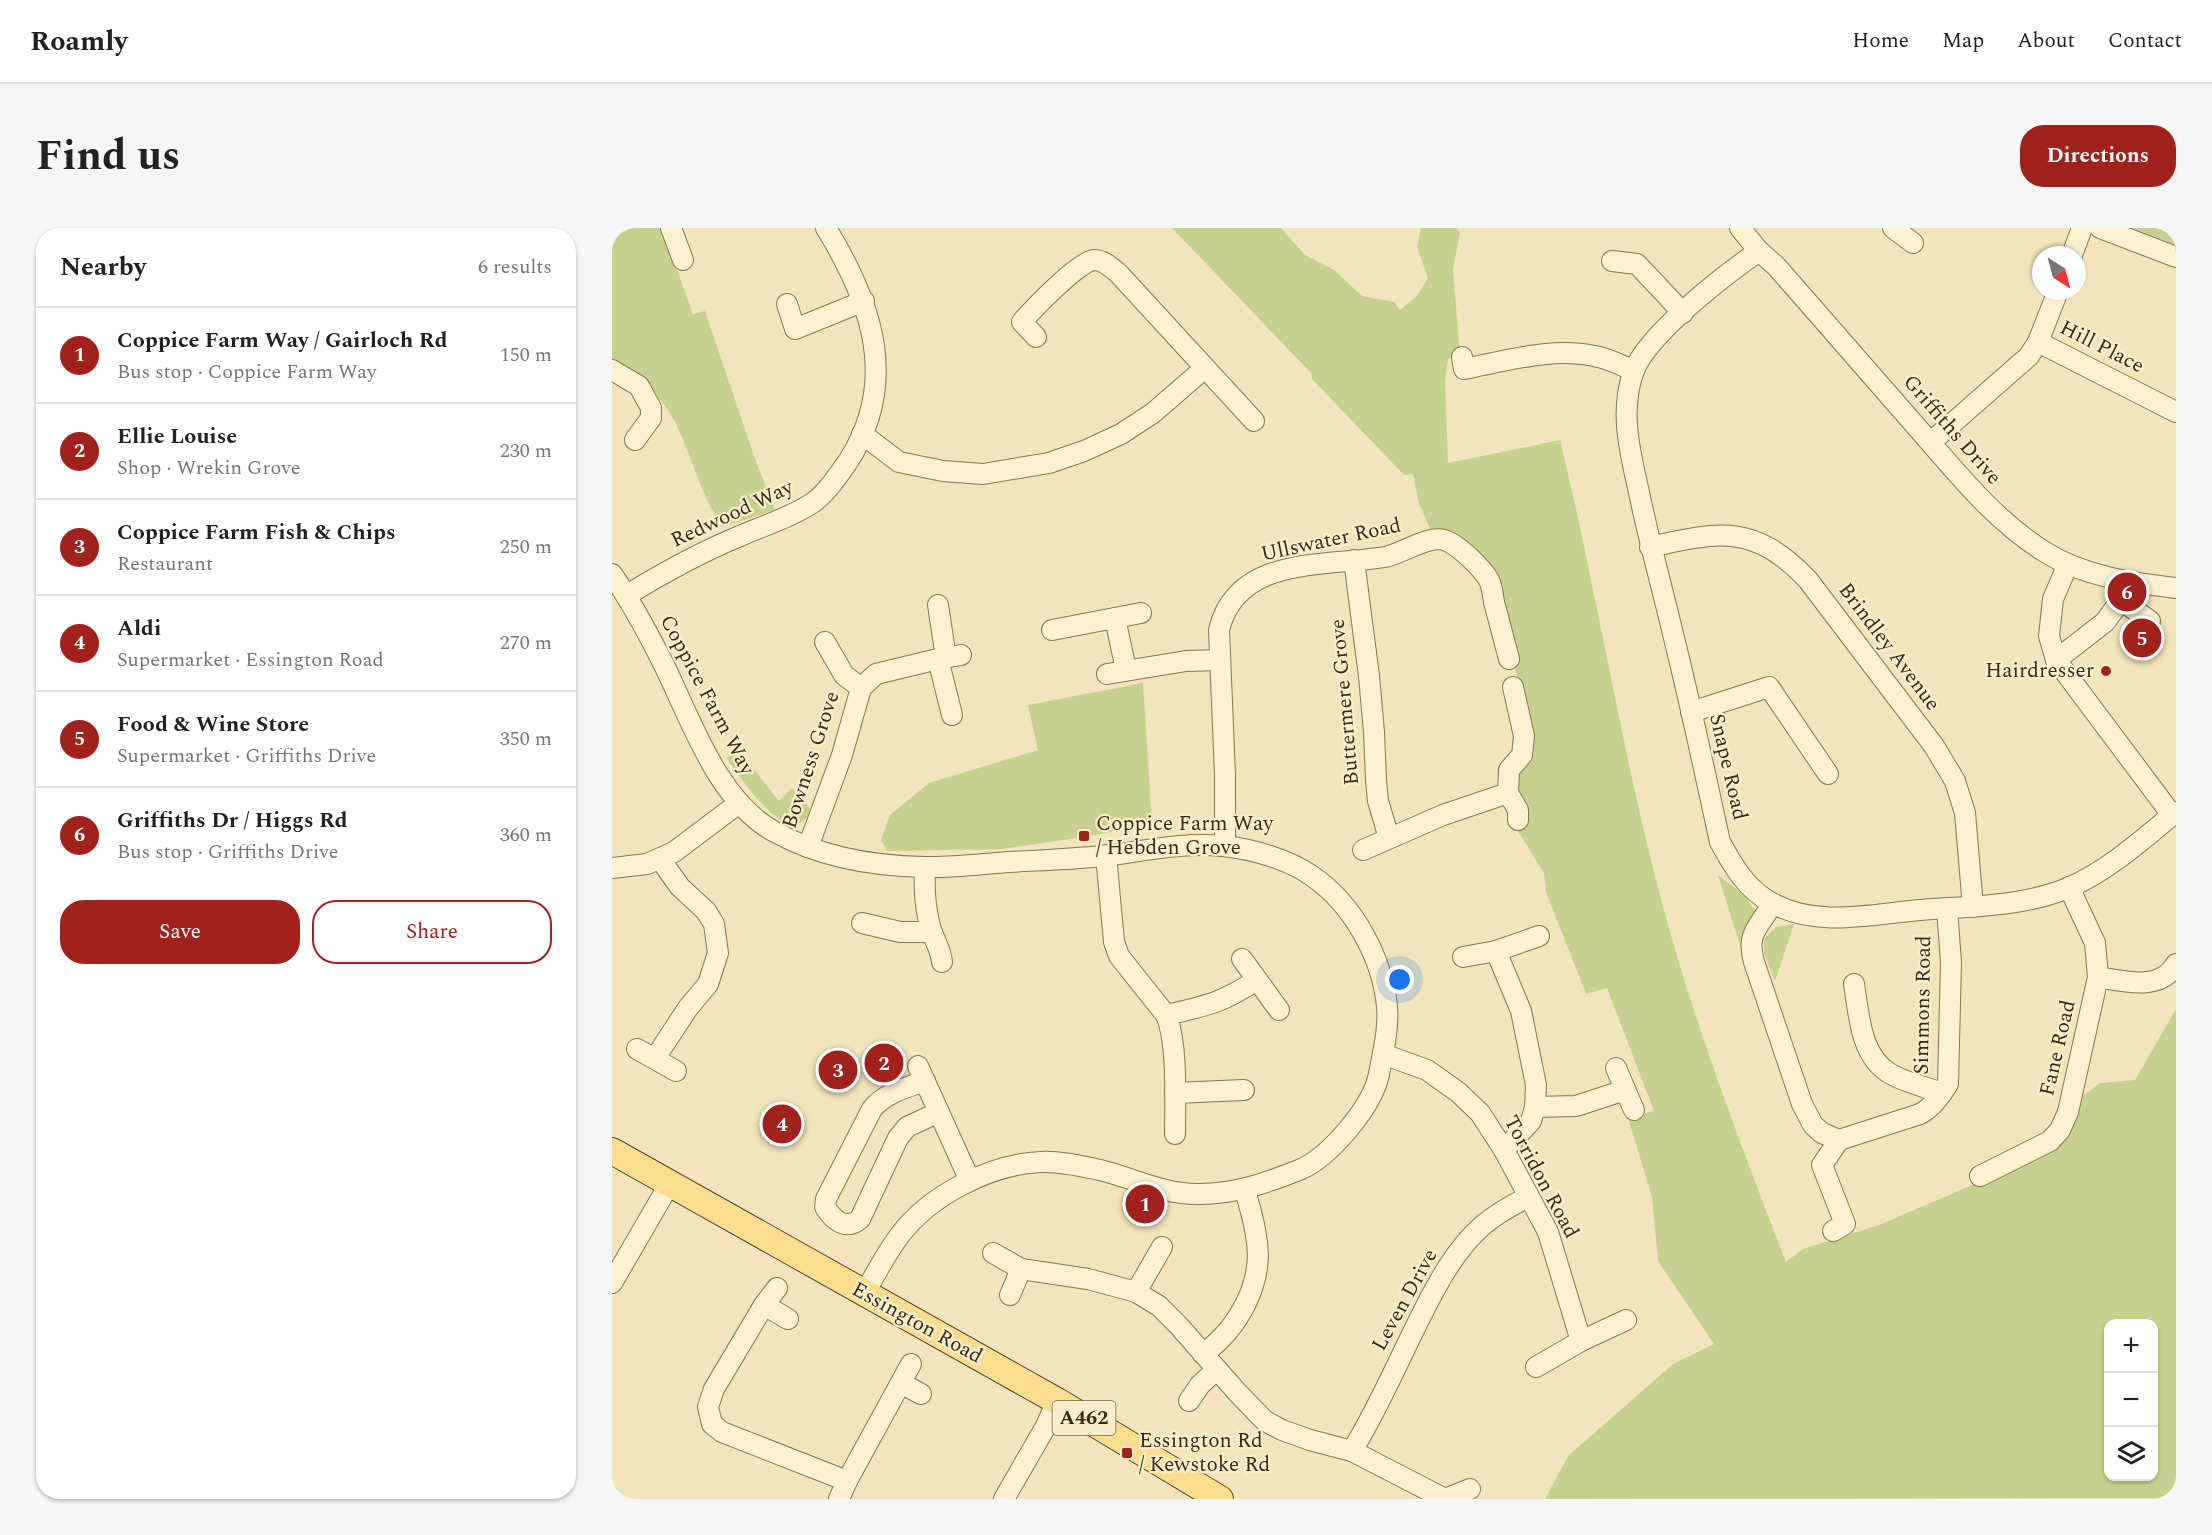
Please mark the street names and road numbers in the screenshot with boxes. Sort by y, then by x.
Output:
street label: Hill Place [2054,312,2150,382]
street label: Griffiths Drive [1895,368,2009,492]
street label: Redwood Way [665,471,799,556]
street label: Ullswater Road [1258,510,1404,570]
street label: Brindley Avenue [1830,576,1948,718]
street label: Coppice Farm Way [651,609,763,782]
street label: Buttermere Grove [1322,617,1368,787]
street label: Bowness Grove [774,687,848,833]
street label: Snape Road [1700,711,1756,823]
street label: Simmons Road [1906,935,1940,1075]
street label: Fane Road [2031,997,2085,1099]
street label: Torridon Road [1495,1110,1587,1244]
street label: Leven Drive [1364,1243,1446,1357]
street label: Essington Road [846,1274,988,1372]
road number: A462 [1052,1401,1116,1435]

